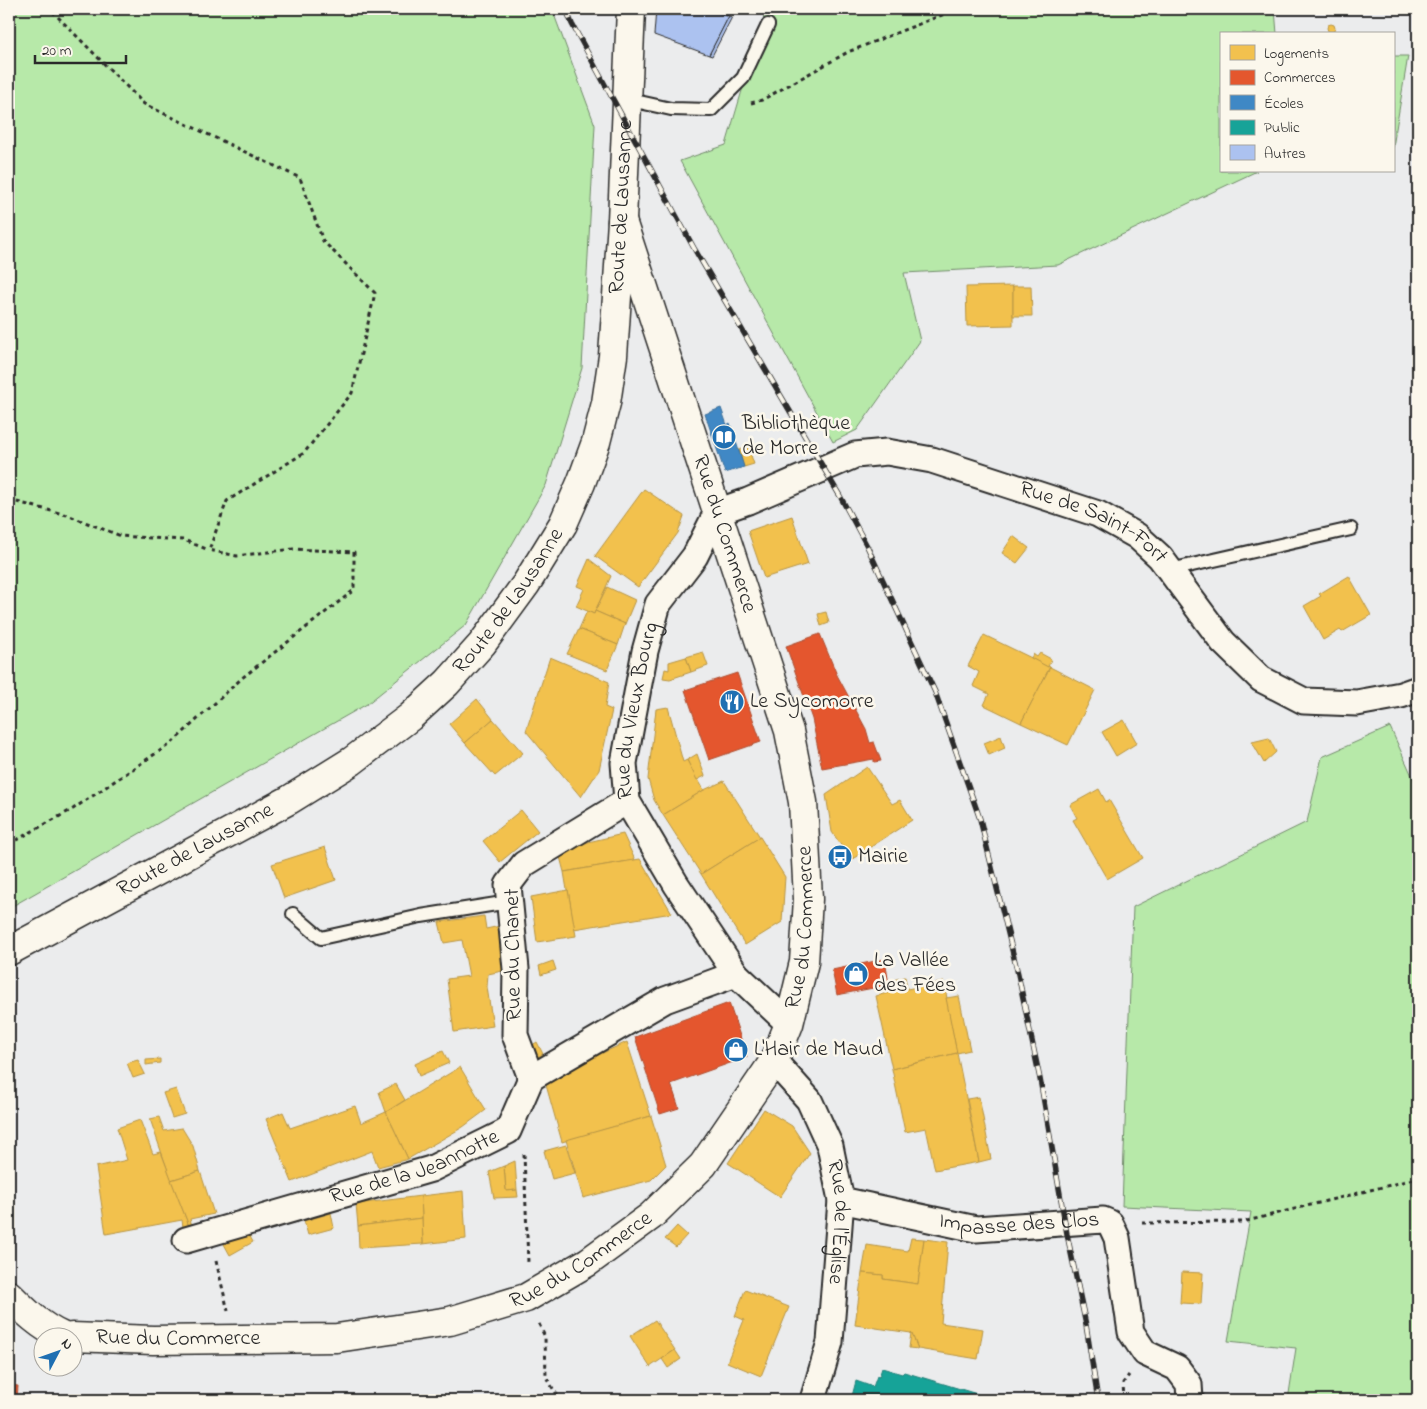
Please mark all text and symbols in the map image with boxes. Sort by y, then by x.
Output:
scale bar [35,32,126,64]
legend [1220,32,1394,172]
text: 20 m [42,40,72,62]
text: Logements [1264,43,1329,66]
text: Commerces [1264,67,1336,89]
text: Écoles [1264,93,1304,115]
text: Public [1264,117,1300,139]
street label: Route de Lausanne [601,119,642,295]
text: Autres [1264,143,1306,165]
place label: Bibliothèque de Morre [741,408,850,465]
library icon: Bibliothèque de Morre [711,424,737,450]
street label: Rue du Commerce [683,451,765,617]
street label: Rue de Saint-Fort [1015,473,1176,571]
street label: Route de Lausanne [446,522,573,682]
street label: Rue du Vieux Bourg [608,619,669,800]
place label: Le Sycomorre [750,686,874,719]
restaurant icon: Le Sycomorre [719,689,745,715]
street label: Route de Lausanne [111,795,280,906]
place label: Mairie [858,841,908,873]
bus stop icon: Mairie [827,844,853,870]
street label: Rue du Commerce [777,845,824,1013]
street label: Rue du Chanet [497,888,531,1022]
place label: La Vallée des Fées [874,945,956,1002]
shop icon: La Vallée des Fées [843,961,869,987]
place label: L'Hair de Maud [754,1034,883,1066]
shop icon: L'Hair de Maud [723,1037,749,1063]
street label: Rue de la Jeannotte [326,1122,505,1214]
street label: Rue de l'Église [817,1157,857,1286]
street label: Rue du Commerce [506,1204,660,1318]
street label: Impasse des Clos [936,1204,1100,1245]
street label: Rue du Commerce [95,1322,261,1356]
north arrow [32,1326,82,1376]
text: N [56,1334,78,1355]

